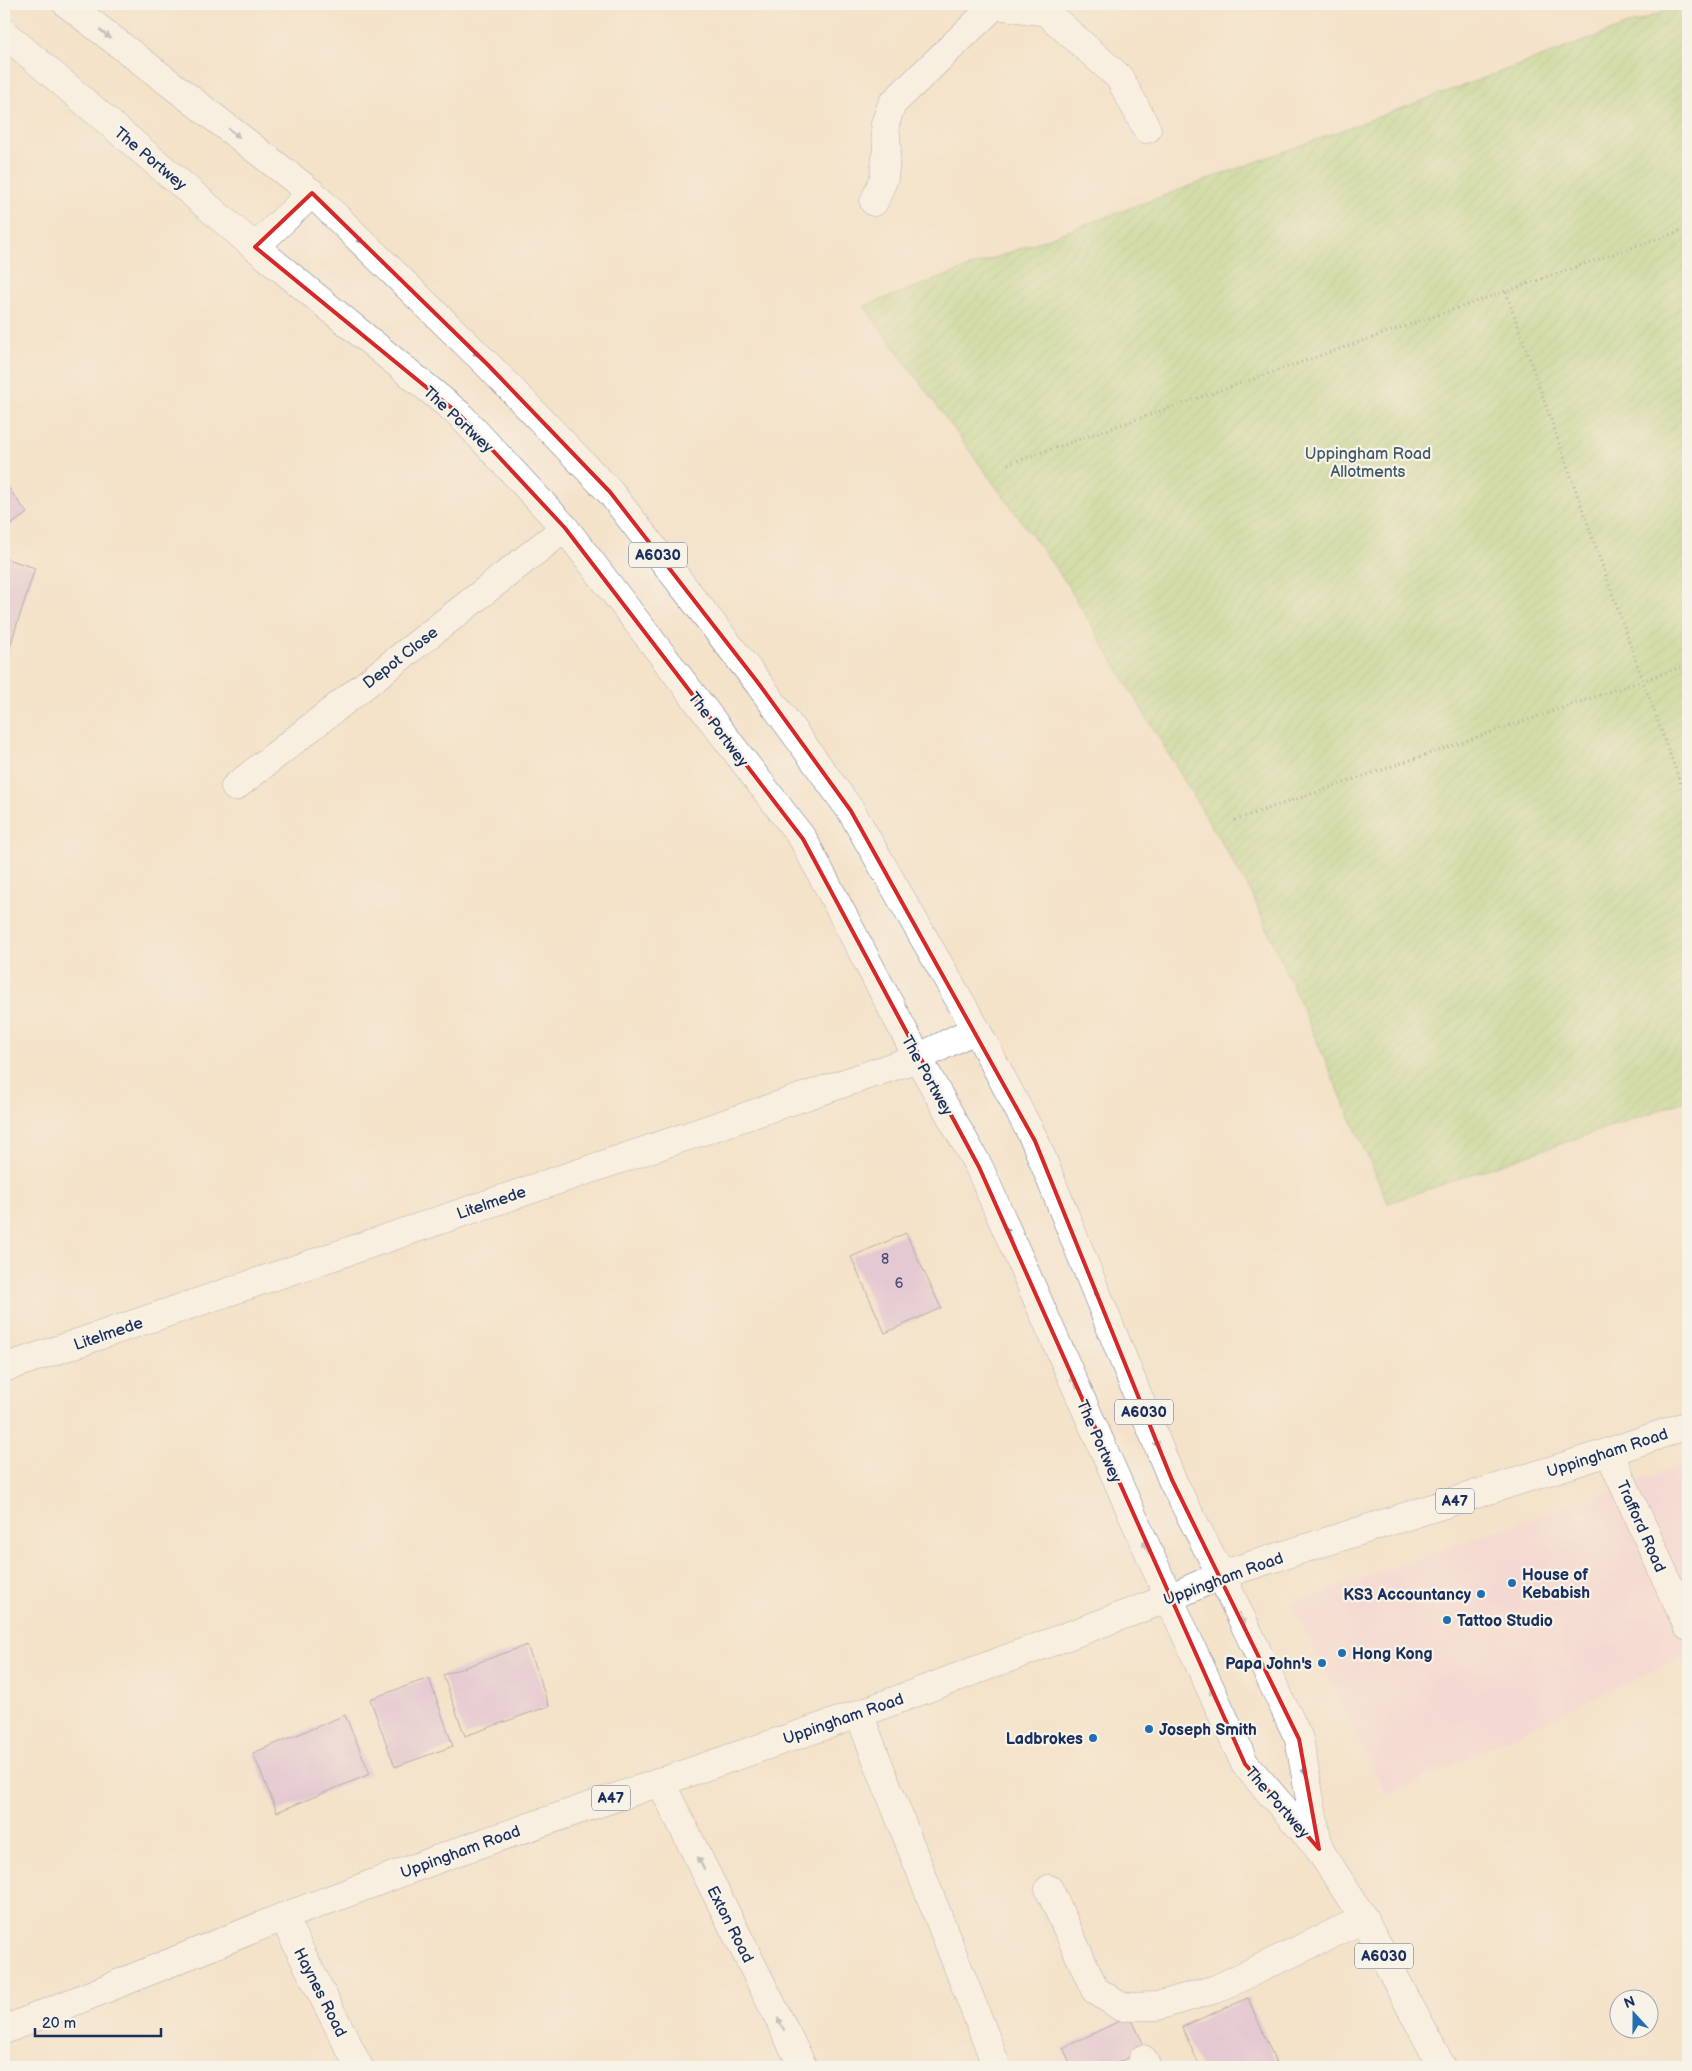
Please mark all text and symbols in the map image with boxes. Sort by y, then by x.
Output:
one-way arrow [99,28,112,39]
street label: The Portwey [110,123,191,195]
one-way arrow [227,128,241,138]
one-way arrow [352,232,364,244]
one-way arrow [468,345,480,357]
street label: The Portwey [419,383,497,458]
park label: Uppingham Road Allotments [1305,445,1431,482]
road number: A6030 [629,542,687,568]
street label: Depot Close [360,623,443,693]
street label: The Portwey [684,689,752,772]
street label: The Portwey [897,1032,957,1120]
street label: Litelmede [454,1183,529,1224]
one-way arrow [1004,1226,1012,1240]
house number: 8 [881,1251,889,1268]
house number: 6 [895,1275,904,1292]
one-way arrow [1092,1283,1100,1298]
street label: Litelmede [71,1314,146,1355]
one-way arrow [1069,1375,1077,1389]
street label: The Portwey [1072,1397,1126,1487]
road number: A6030 [1115,1400,1173,1424]
street label: Uppingham Road [1544,1425,1671,1482]
one-way arrow [1152,1434,1160,1449]
street label: Trafford Road [1612,1478,1669,1575]
road number: A47 [1436,1488,1474,1514]
one-way arrow [1142,1540,1150,1554]
street label: Uppingham Road [1161,1549,1286,1610]
place label: House of Kebabish [1522,1566,1590,1603]
marker: House of Kebabish [1506,1577,1518,1589]
place label: KS3 Accountancy [1343,1586,1472,1605]
marker: KS3 Accountancy [1475,1588,1487,1600]
one-way arrow [1238,1612,1246,1626]
place label: Tattoo Studio [1457,1612,1553,1631]
marker: Tattoo Studio [1441,1614,1453,1626]
place label: Hong Kong [1352,1645,1433,1664]
marker: Hong Kong [1336,1647,1348,1659]
place label: Papa John's [1225,1655,1312,1674]
marker: Papa John's [1316,1657,1328,1669]
one-way arrow [1209,1688,1217,1702]
street label: Uppingham Road [781,1690,906,1749]
place label: Joseph Smith [1159,1721,1257,1740]
marker: Joseph Smith [1143,1723,1155,1735]
place label: Ladbrokes [1006,1730,1083,1749]
marker: Ladbrokes [1087,1732,1099,1744]
one-way arrow [1301,1761,1309,1777]
street label: The Portwey [1241,1763,1314,1843]
road number: A47 [592,1786,630,1810]
street label: Uppingham Road [398,1822,523,1883]
one-way arrow [697,1855,705,1870]
street label: Exton Road [702,1883,757,1966]
road number: A6030 [1355,1944,1413,1968]
street label: Haynes Road [289,1945,350,2040]
north arrow [1610,1988,1660,2038]
text: N [1622,1993,1637,2012]
scale bar [35,2006,161,2038]
text: 20 m [42,2014,76,2033]
one-way arrow [777,2016,785,2031]

